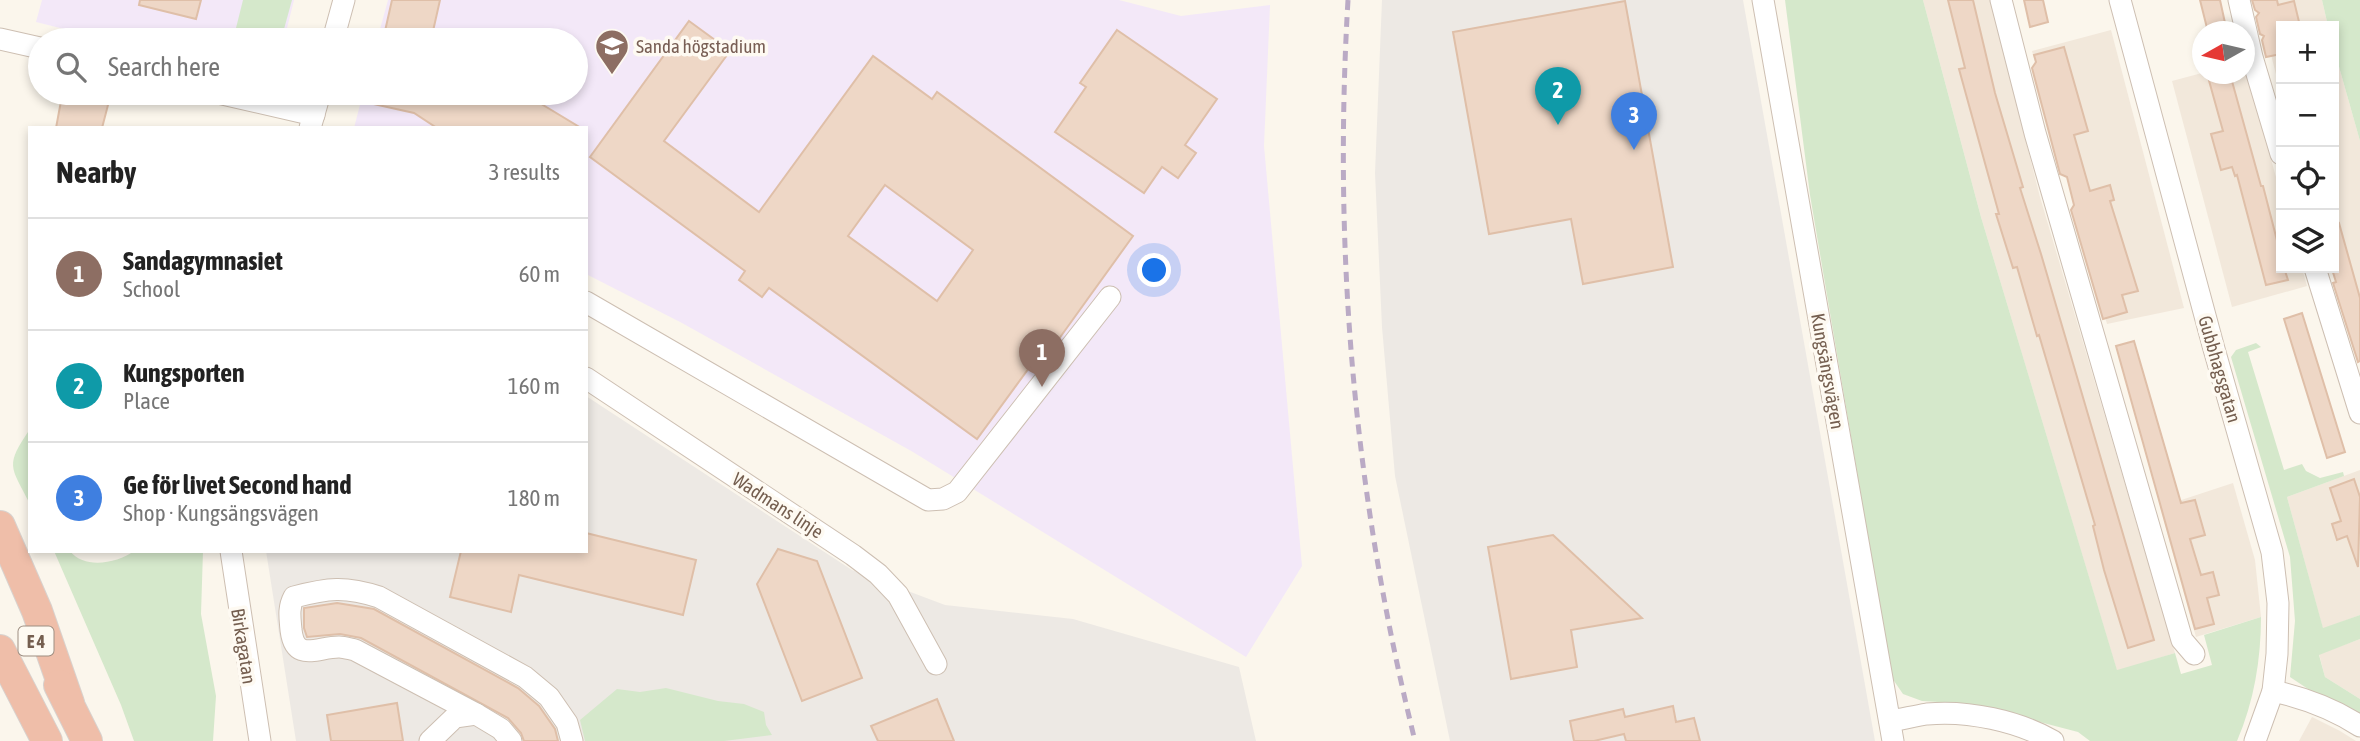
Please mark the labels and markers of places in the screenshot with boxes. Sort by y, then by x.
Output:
school or university icon: Sanda högstadium [593,27,631,76]
place label: Sanda högstadium [636,35,766,57]
pin: 2 [1535,67,1581,125]
pin: 3 [1611,92,1657,150]
pin: 1 [1019,329,1065,387]

